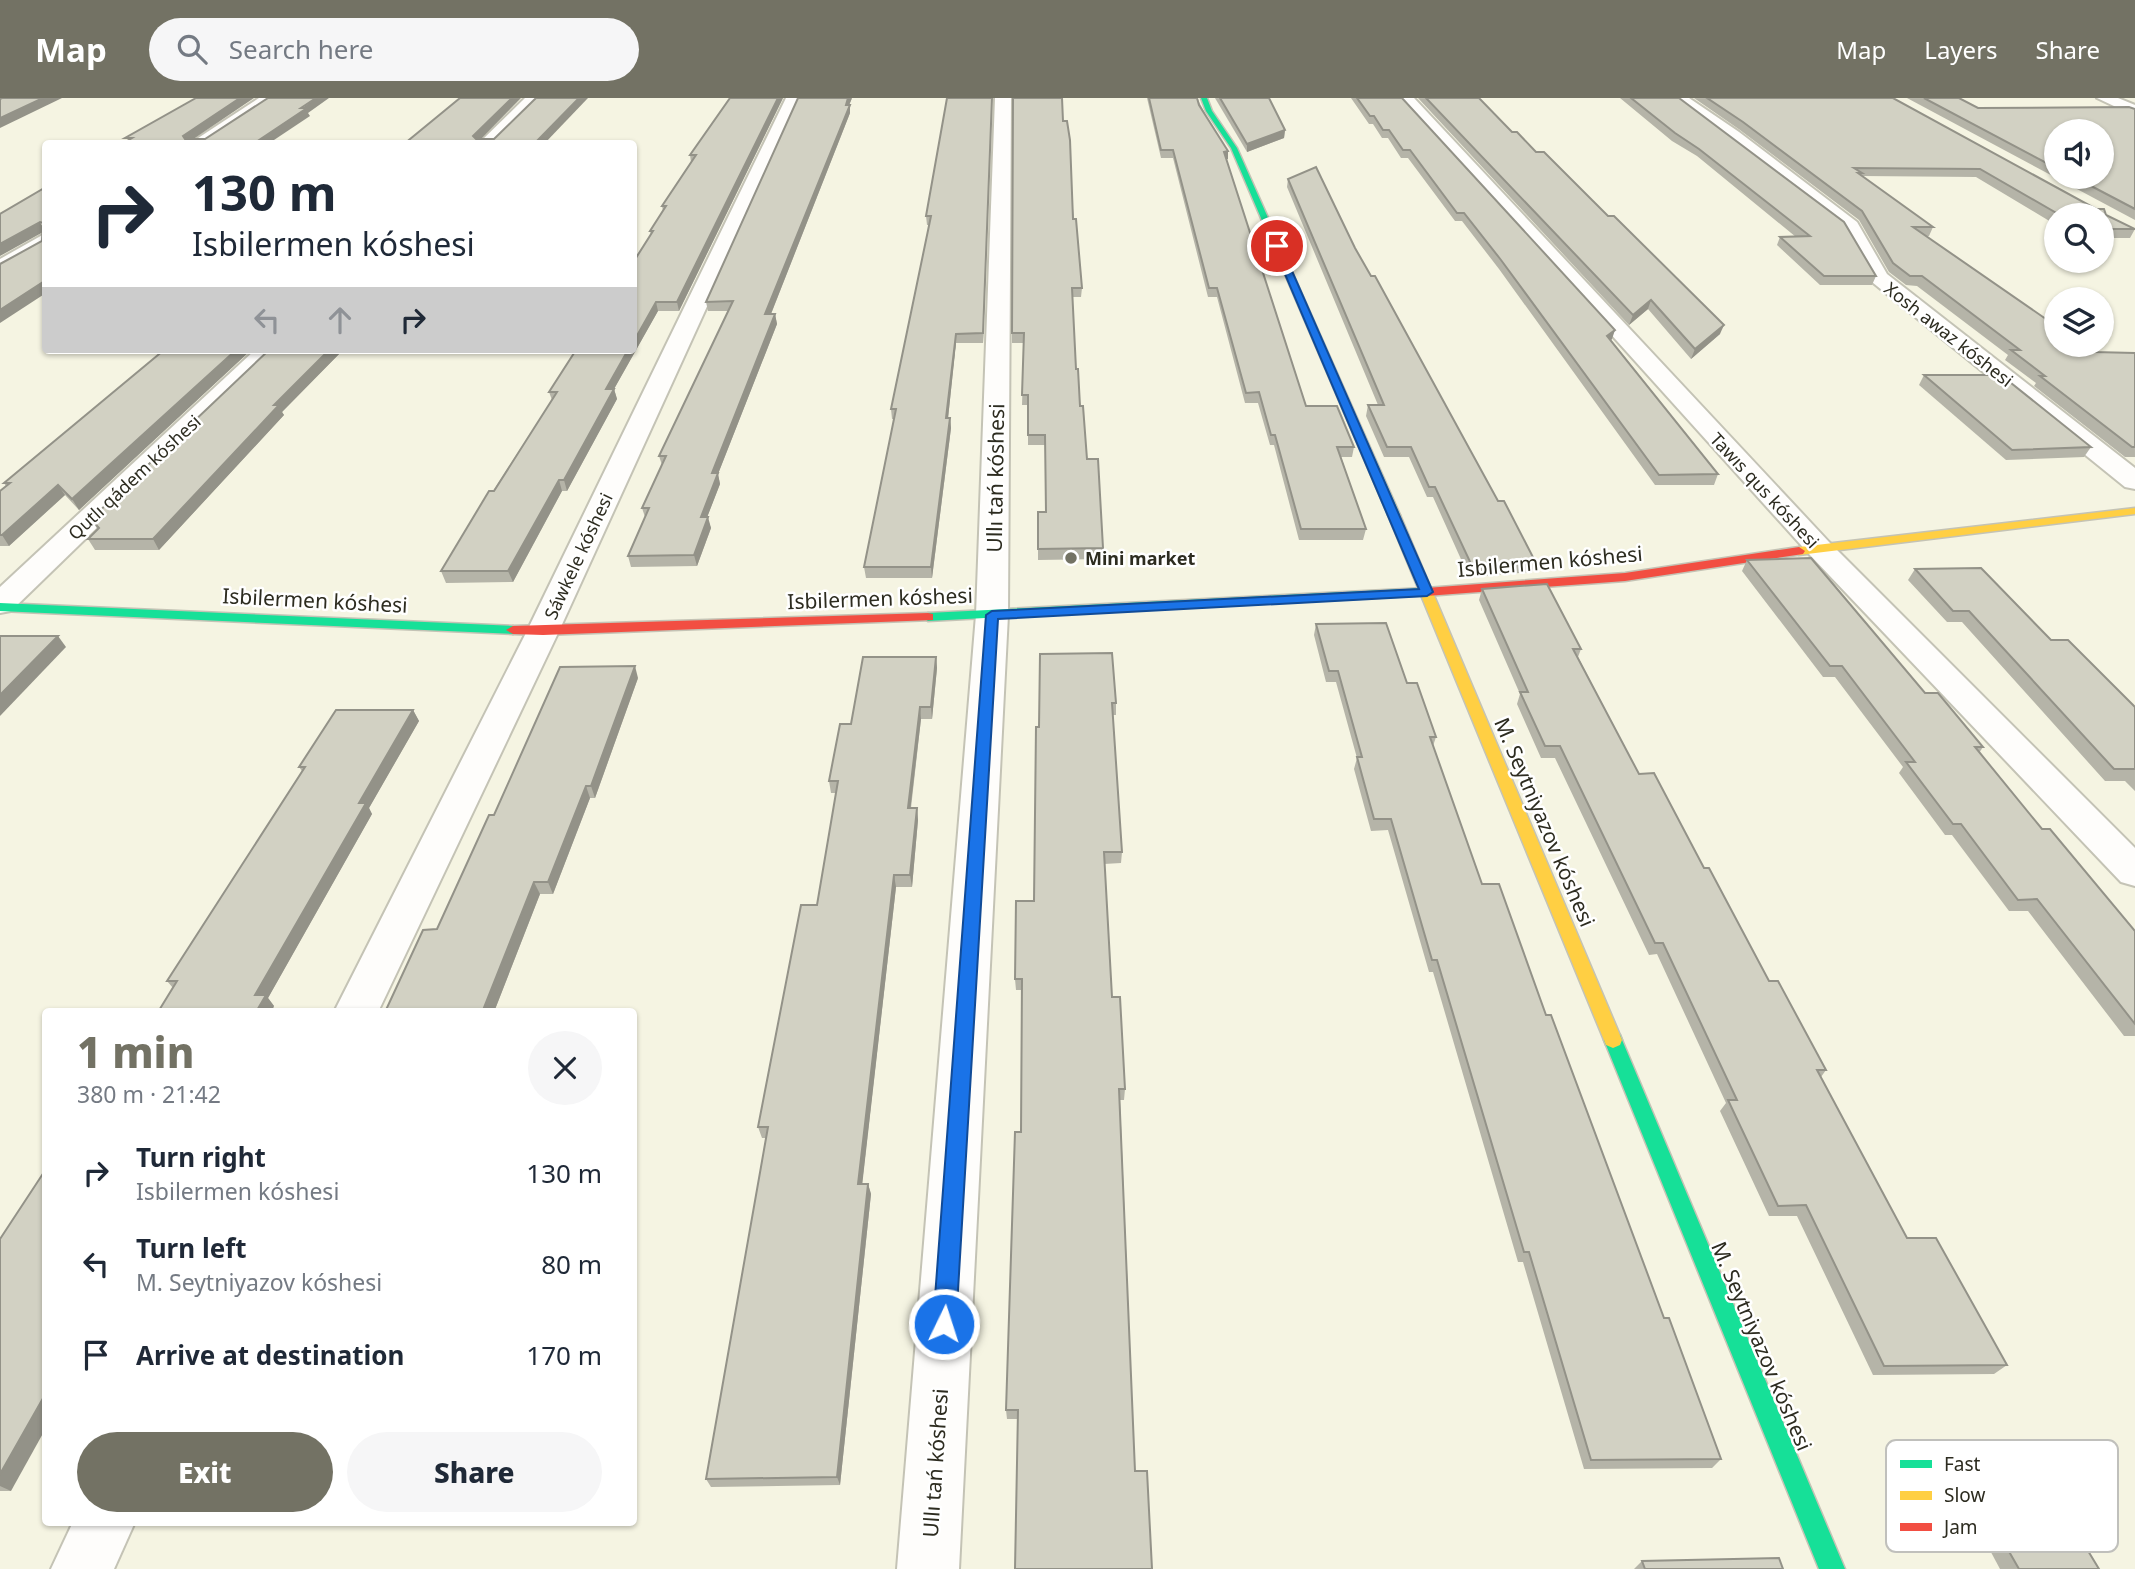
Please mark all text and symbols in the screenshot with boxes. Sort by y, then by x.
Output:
search box [149,18,639,81]
text: Map [35,27,107,72]
icon: search [173,30,211,68]
text: Search here [229,31,373,67]
text: Map [1836,33,1886,66]
text: Layers [1924,33,1998,66]
text: Share [2036,33,2100,66]
map controls [2044,119,2114,357]
button: sound [2044,119,2114,189]
text: 130 m [192,159,337,225]
icon: right [77,168,168,259]
button: search [2044,203,2114,273]
pin [1247,216,1307,276]
text: Isbilermen kóshesi [192,222,475,265]
icon: arrive [1258,227,1296,265]
street label: Xosh awaz kóshesi [1880,276,2018,392]
button: layers [2044,287,2114,357]
icon: left [248,301,286,339]
icon: ahead [321,301,359,339]
icon: right [394,301,432,339]
street label: Ullı tań kóshesi [980,403,1010,553]
street label: Qutlı qádem kóshesi [62,409,206,545]
street label: Tawıs qus kóshesi [1705,427,1825,553]
street label: Sáwkele kóshesi [538,489,618,623]
street label: Isbilermen kóshesi [1456,539,1644,583]
place label: Mini market [1085,546,1195,570]
marker: Mini market [1063,550,1079,566]
street label: Isbilermen kóshesi [222,581,408,619]
street label: Isbilermen kóshesi [787,581,973,615]
street label: M. Seytniyazov kóshesi [1488,713,1602,931]
text: 1 min [77,1023,194,1080]
button: close [528,1031,602,1105]
text: 380 m · 21:42 [77,1078,221,1110]
text: Turn right [136,1139,266,1175]
icon: right [77,1154,115,1192]
text: 130 m [526,1155,602,1191]
text: Isbilermen kóshesi [136,1175,339,1207]
text: Turn left [136,1230,247,1266]
street label: M. Seytniyazov kóshesi [1705,1237,1819,1455]
icon: left [77,1245,115,1283]
text: 80 m [541,1246,602,1282]
text: M. Seytniyazov kóshesi [136,1266,382,1298]
position arrow [907,1287,981,1361]
icon: arrive [77,1336,115,1374]
text: Arrive at destination [136,1337,405,1373]
text: 170 m [526,1337,602,1373]
street label: Ullı tań kóshesi [916,1388,954,1538]
button: Exit [77,1432,333,1512]
button: Share [347,1432,602,1512]
legend [1886,1440,2118,1552]
text: Fast [1944,1451,1981,1477]
text: Slow [1944,1482,1985,1508]
text: Jam [1942,1514,1978,1540]

